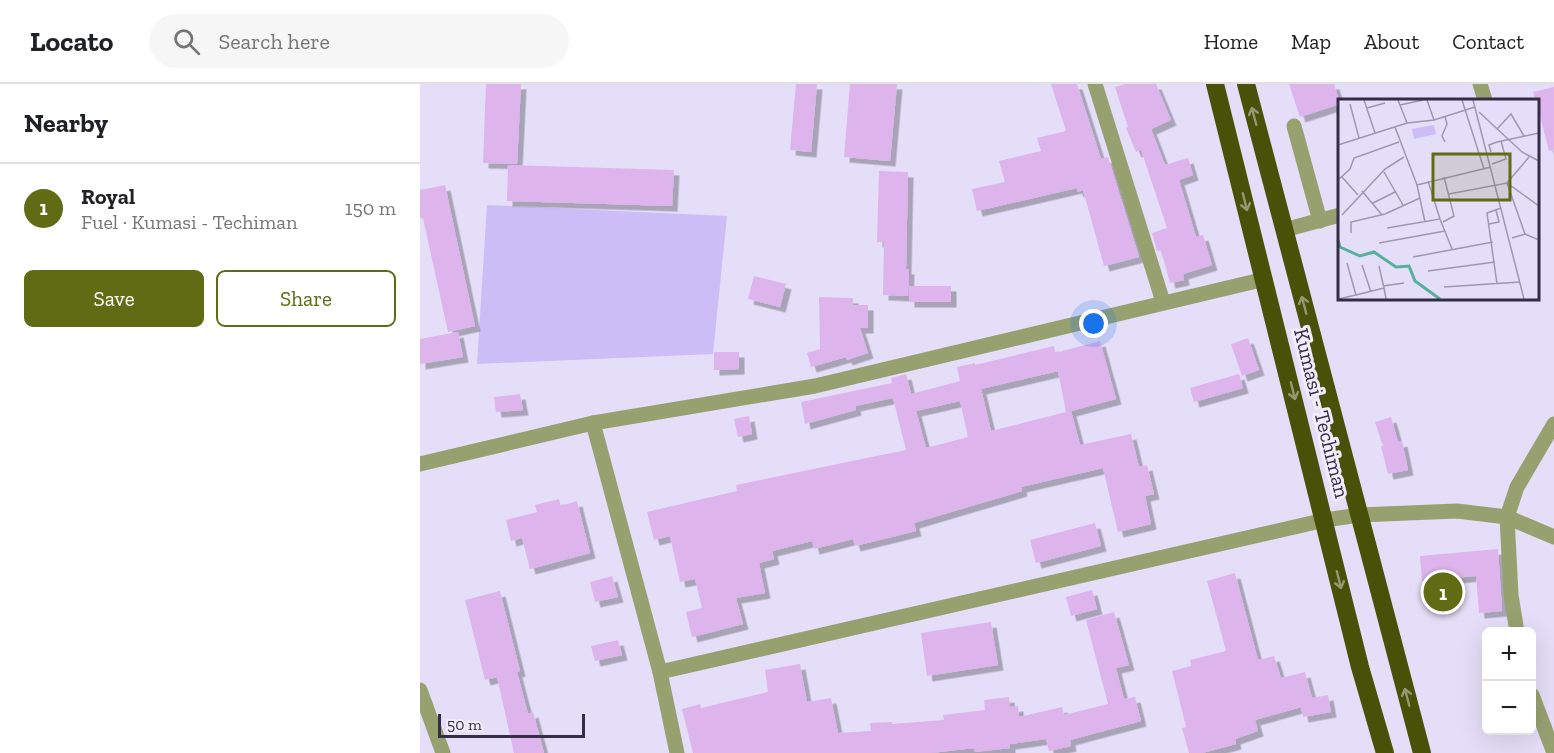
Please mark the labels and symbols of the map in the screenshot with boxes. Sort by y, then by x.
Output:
inset map [1338,99,1539,300]
one-way arrow [1248,107,1260,126]
one-way arrow [1240,192,1251,211]
one-way arrow [1297,296,1309,315]
your location [1079,309,1108,338]
street label: Kumasi - Techiman [1289,326,1355,500]
one-way arrow [1287,381,1299,400]
one-way arrow [1334,570,1346,589]
pin: 1 [1424,570,1462,614]
one-way arrow [1401,687,1412,706]
scale bar [438,711,585,738]

